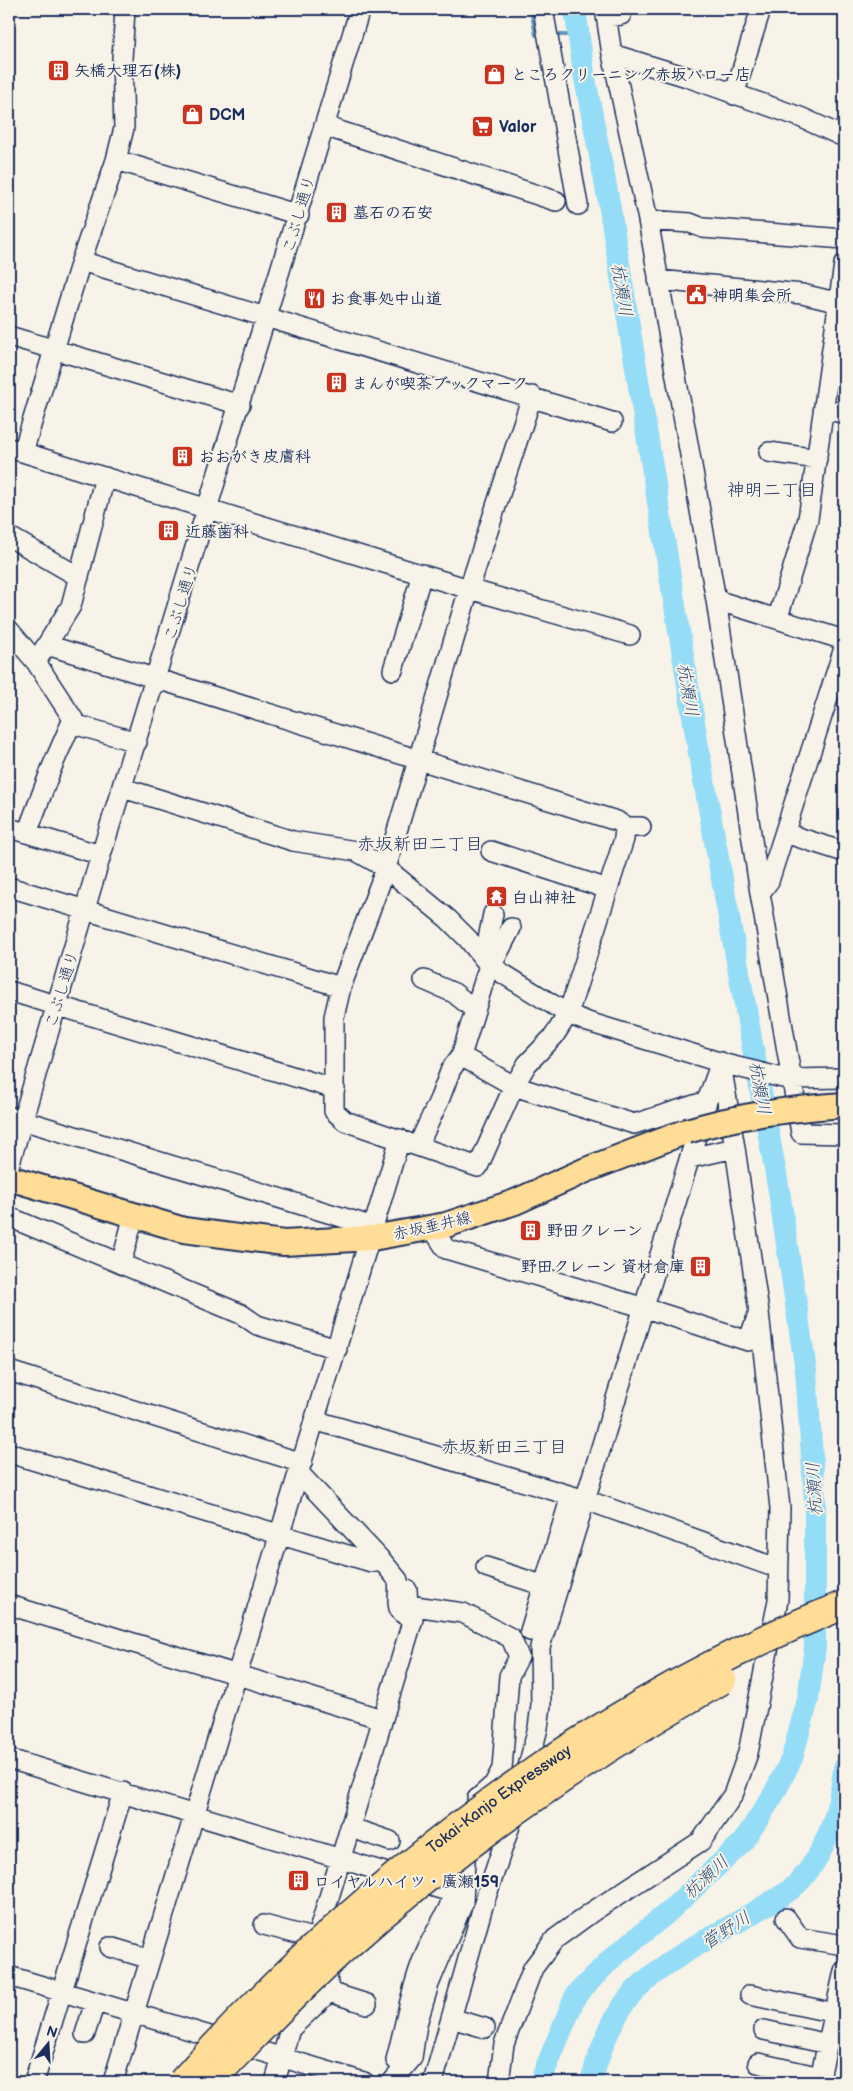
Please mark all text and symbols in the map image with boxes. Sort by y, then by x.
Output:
building icon: 矢橋大理石(株) [46,58,70,82]
place label: 矢橋大理石(株) [74,62,181,81]
shop icon: ところクリーニング赤坂バロー店 [483,62,507,86]
place label: ところクリーニング赤坂バロー店 [511,66,751,85]
shop icon: DCM [181,102,205,126]
place label: DCM [209,106,245,125]
supermarket icon: Valor [471,114,495,138]
place label: Valor [499,118,537,137]
street label: こぶし通り [279,173,320,255]
building icon: 墓石の石安 [325,200,349,224]
place label: 墓石の石安 [353,204,433,223]
water label: 杭瀬川 [607,262,636,318]
public building icon: 神明集会所 [684,283,708,307]
restaurant icon: お食事処中山道 [302,286,326,310]
place label: 神明集会所 [712,287,792,306]
place label: お食事処中山道 [330,290,442,309]
building icon: まんが喫茶ブックマーク [324,371,348,395]
place label: まんが喫茶ブックマーク [352,375,528,394]
building icon: おおがき皮膚科 [171,444,195,468]
place label: おおがき皮膚科 [199,448,311,467]
district label: 神明二丁目 [727,480,817,501]
building icon: 近藤歯科 [157,519,181,543]
place label: 近藤歯科 [185,523,249,542]
street label: こぶし通り [161,561,202,643]
water label: 杭瀬川 [673,662,702,718]
district label: 赤坂新田二丁目 [357,834,483,855]
temple icon: 白山神社 [484,885,508,909]
place label: 白山神社 [512,889,576,908]
street label: こぶし通り [42,948,83,1030]
water label: 杭瀬川 [744,1060,775,1116]
street label: 赤坂垂井線 [391,1208,473,1245]
building icon: 野田クレーン [519,1218,543,1242]
place label: 野田クレーン [547,1222,643,1241]
building icon: 野田クレーン 資材倉庫 [689,1254,713,1278]
place label: 野田クレーン 資材倉庫 [521,1258,685,1277]
district label: 赤坂新田三丁目 [441,1437,567,1458]
water label: 杭瀬川 [803,1461,826,1516]
street label: Tokai-Kanjo Expressway [423,1741,576,1858]
water label: 杭瀬川 [679,1851,733,1903]
building icon: ロイヤルハイツ・廣瀬159 [286,1869,310,1893]
place label: ロイヤルハイツ・廣瀬159 [314,1873,499,1892]
water label: 菅野川 [698,1907,755,1954]
north arrow [22,2018,72,2068]
text: N [44,2022,59,2042]

